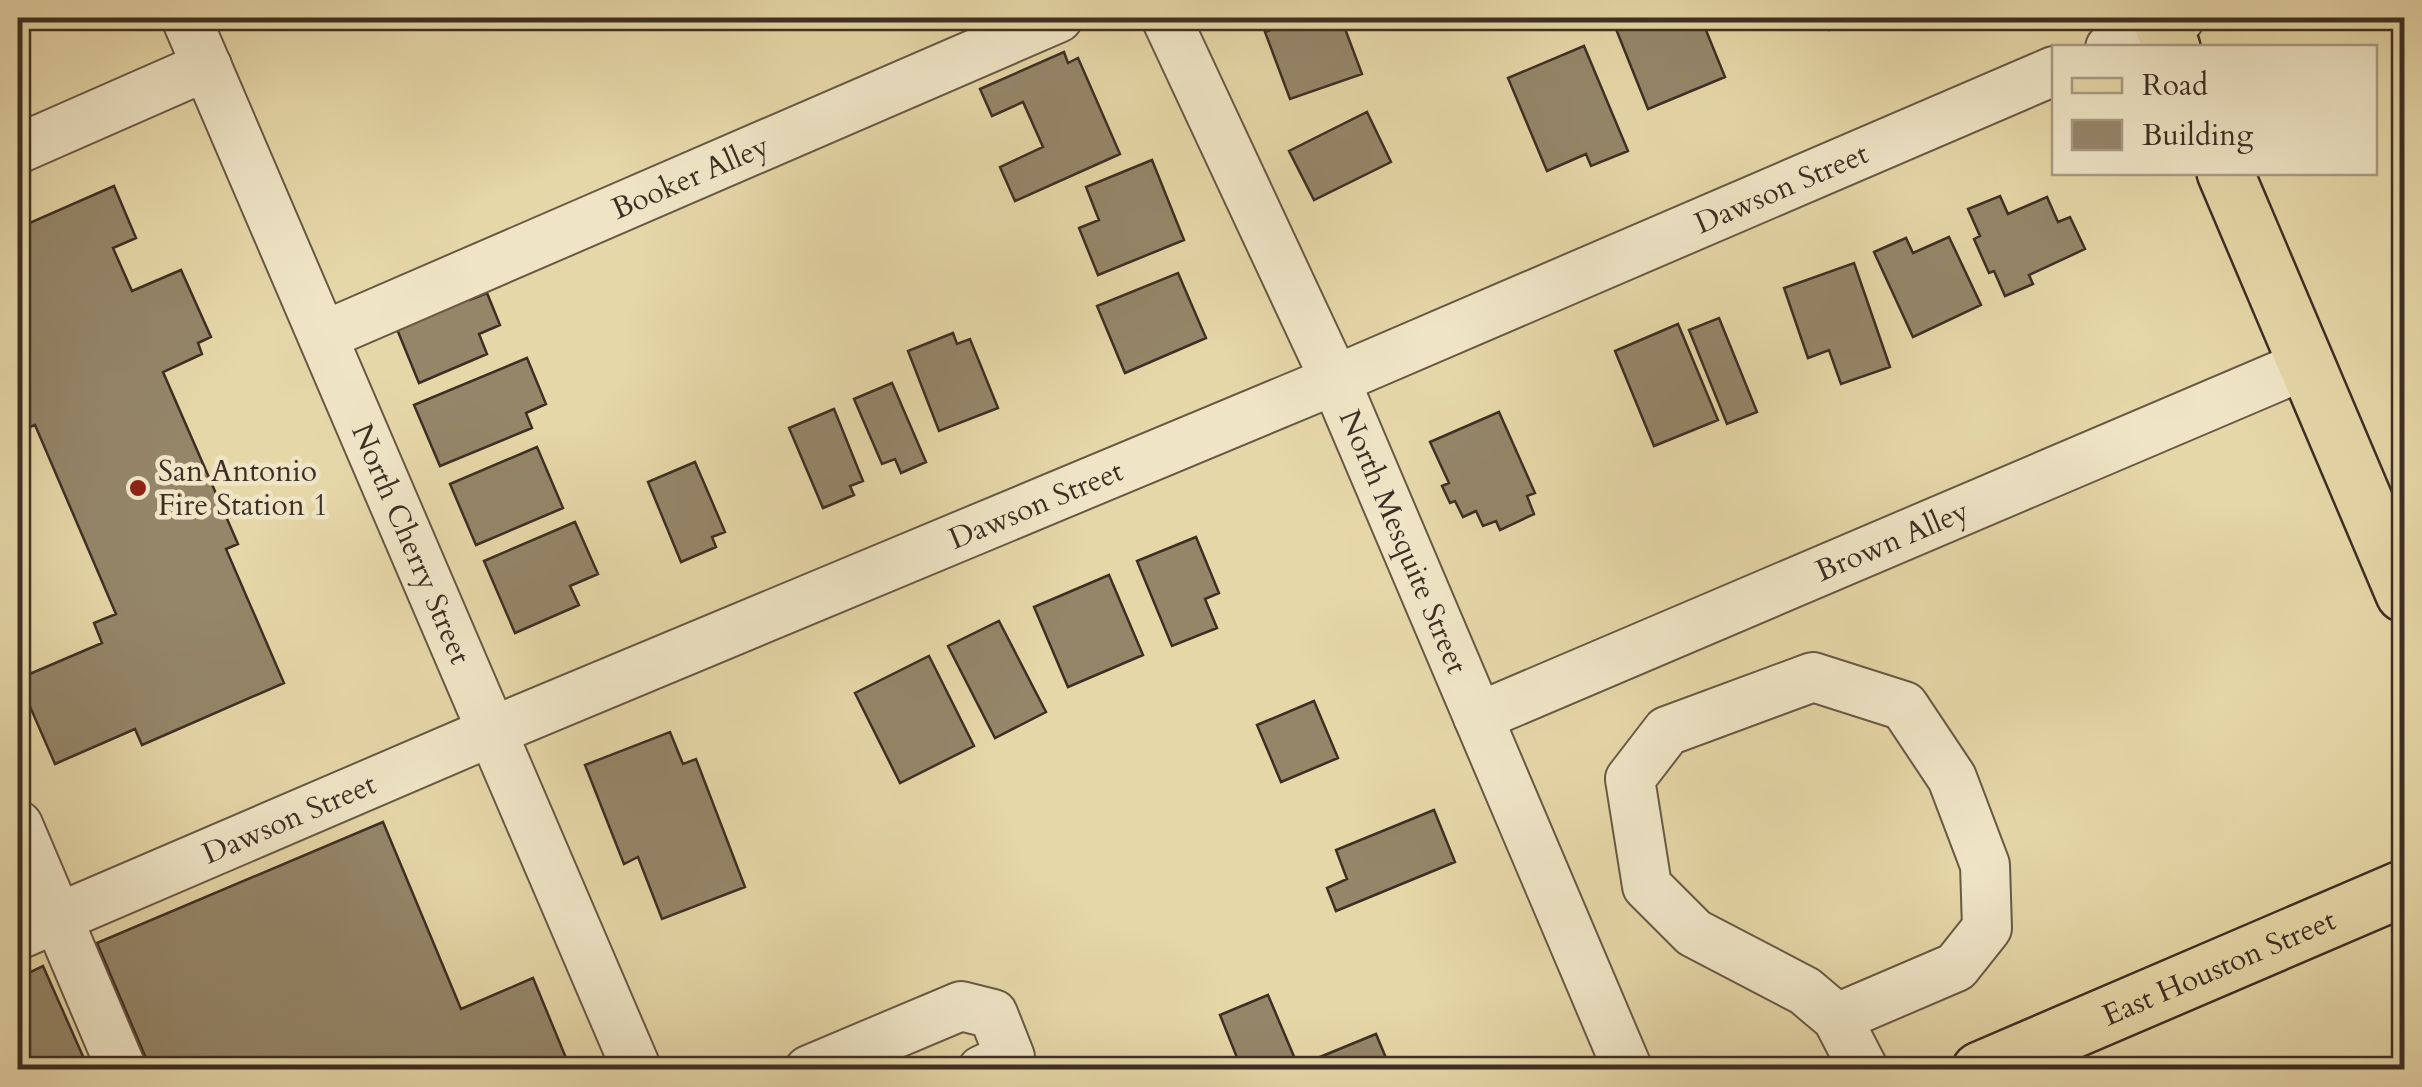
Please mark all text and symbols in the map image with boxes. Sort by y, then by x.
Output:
legend [2052,45,2377,175]
text: Road [2142,65,2208,106]
text: Building [2142,115,2253,156]
street label: Booker Alley [605,125,776,230]
street label: Dawson Street [1688,133,1875,244]
street label: North Mesquite Street [1329,403,1478,680]
street label: North Cherry Street [341,417,481,671]
street label: Dawson Street [943,450,1130,560]
place label: San Antonio Fire Station 1 [158,451,328,526]
marker: San Antonio Fire Station 1 [127,477,149,499]
street label: Brown Alley [1809,490,1975,592]
street label: Dawson Street [196,764,383,874]
street label: East Houston Street [2096,900,2343,1036]

